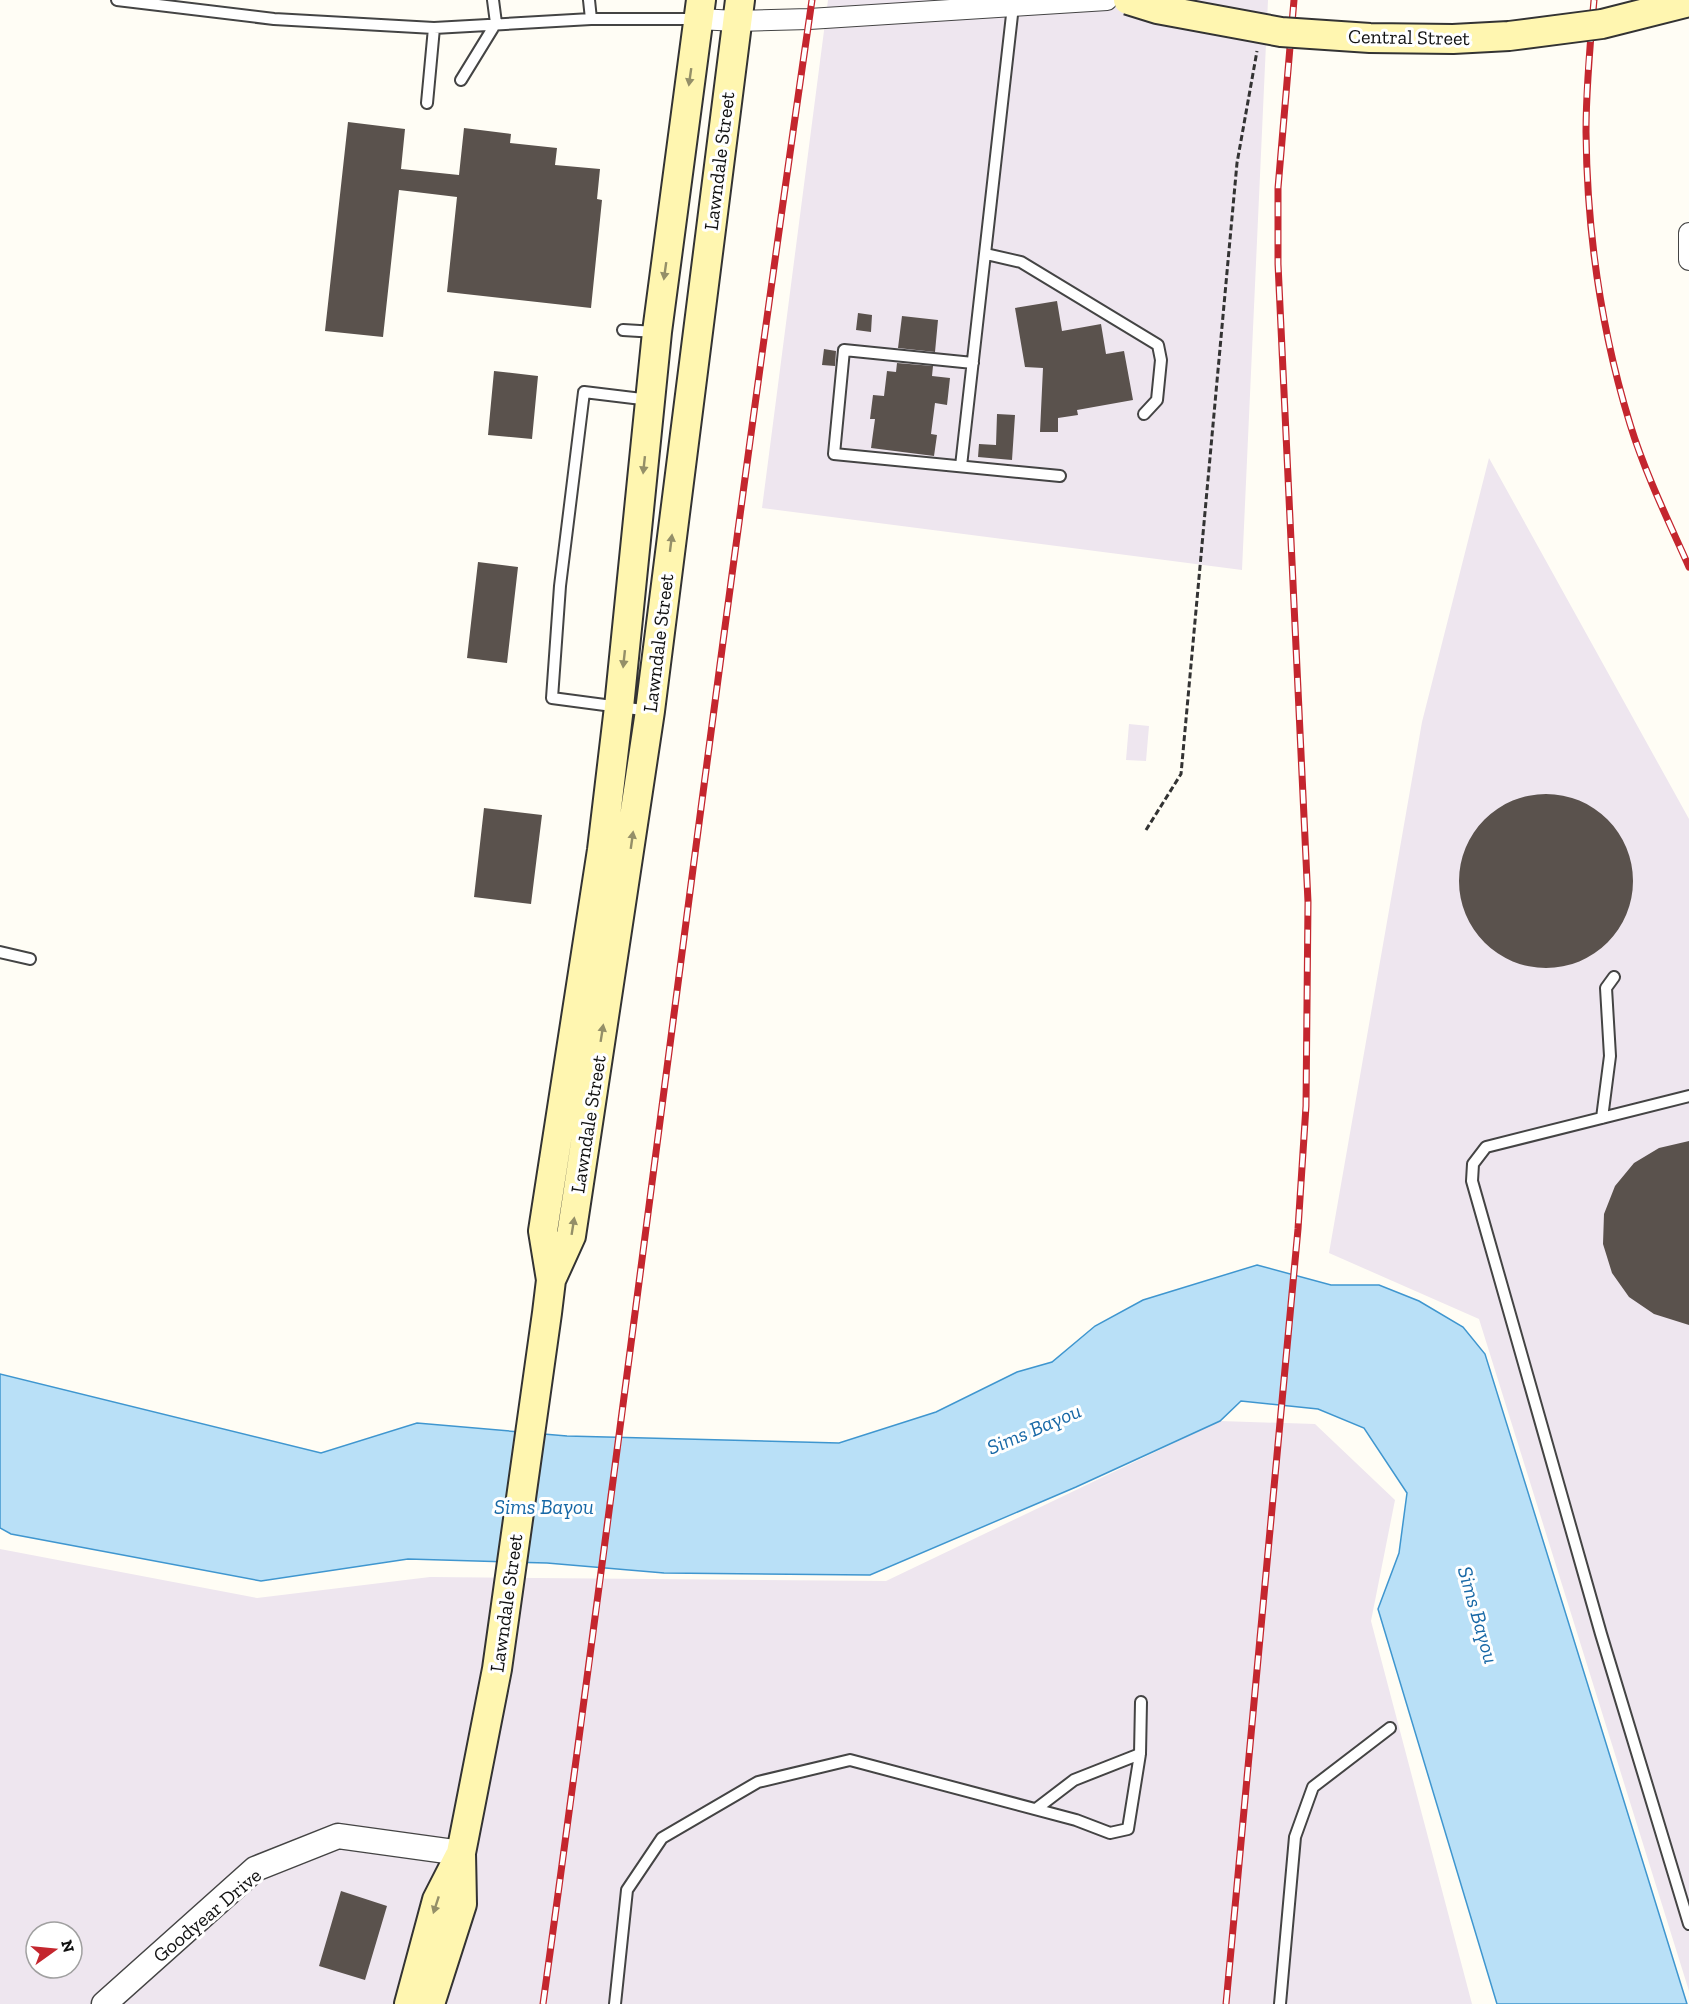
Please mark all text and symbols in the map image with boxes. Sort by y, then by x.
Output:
street label: Central Street [1348,24,1471,50]
one-way arrow [686,68,695,87]
street label: Lawndale Street [699,90,739,232]
one-way arrow [660,261,669,280]
one-way arrow [639,455,649,474]
one-way arrow [666,533,676,552]
street label: Lawndale Street [638,572,678,714]
one-way arrow [619,649,629,668]
one-way arrow [627,831,636,850]
one-way arrow [598,1024,607,1043]
street label: Lawndale Street [565,1053,611,1195]
one-way arrow [568,1216,577,1235]
water label: Sims Bayou [983,1397,1085,1460]
water label: Sims Bayou [494,1494,594,1519]
street label: Lawndale Street [484,1532,528,1674]
water label: Sims Bayou [1453,1563,1504,1666]
street label: Goodyear Drive [148,1863,266,1967]
one-way arrow [431,1896,440,1914]
north arrow [24,1920,84,1980]
text: N [57,1938,79,1955]

